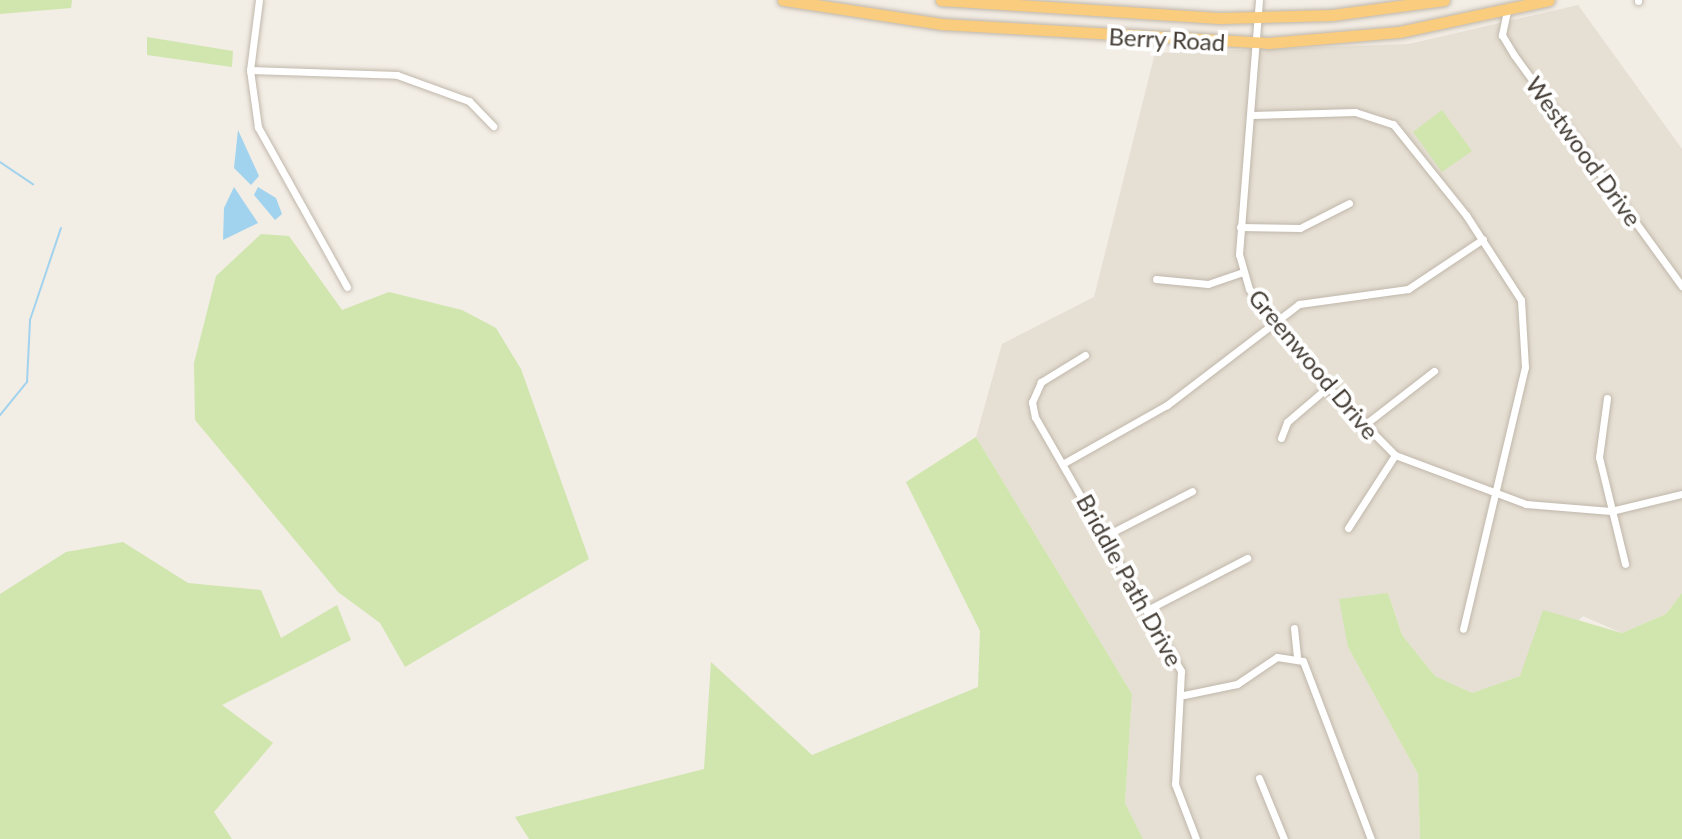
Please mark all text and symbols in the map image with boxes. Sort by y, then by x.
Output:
street label: Berry Road [1108,22,1226,56]
street label: Westwood Drive [1520,71,1648,231]
street label: Greenwood Drive [1243,283,1385,445]
street label: Briddle Path Drive [1071,489,1189,671]

